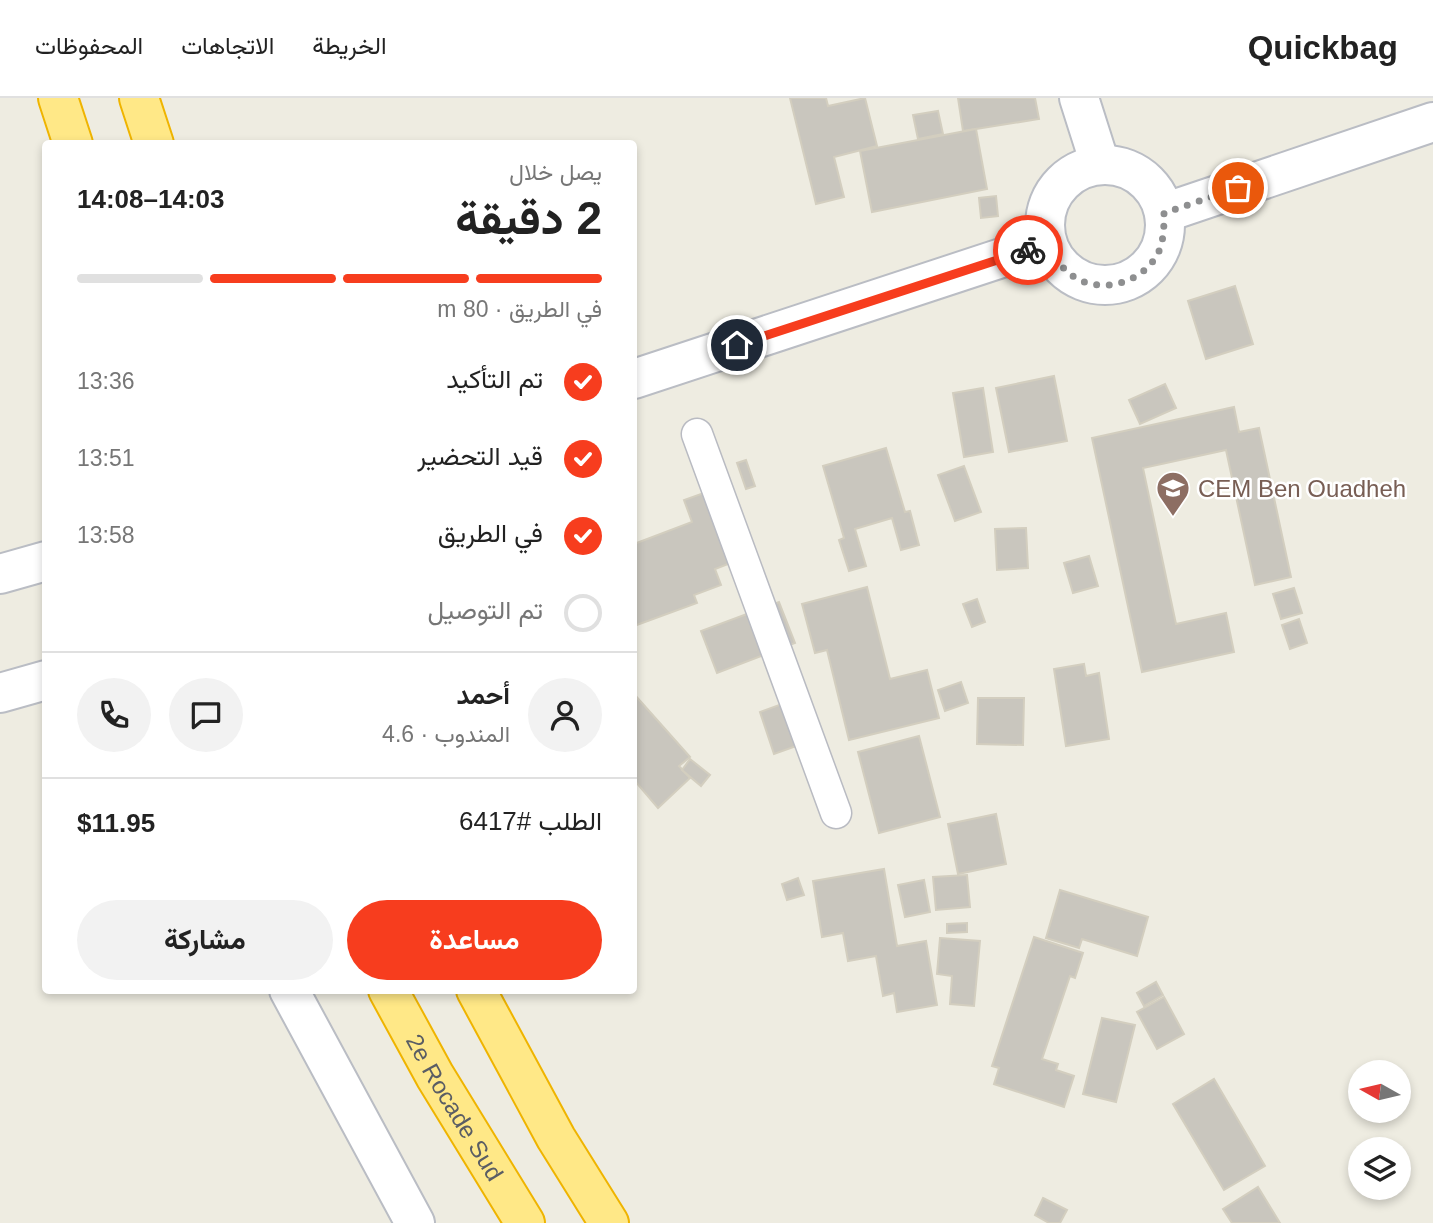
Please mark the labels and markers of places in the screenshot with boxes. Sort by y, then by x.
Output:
pin [1208,158,1268,218]
pin [707,315,767,375]
school or university icon: CEM Ben Ouadheh [1154,469,1192,518]
place label: CEM Ben Ouadheh [1198,475,1406,502]

